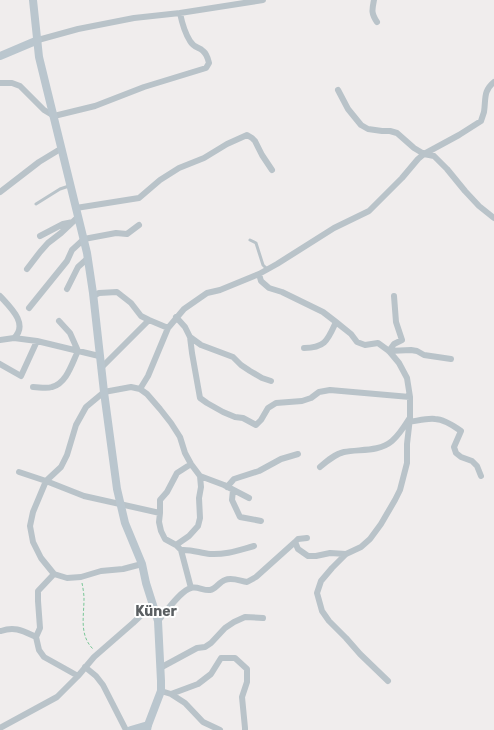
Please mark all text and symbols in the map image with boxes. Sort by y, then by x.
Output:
district label: Küner [135,603,177,620]

